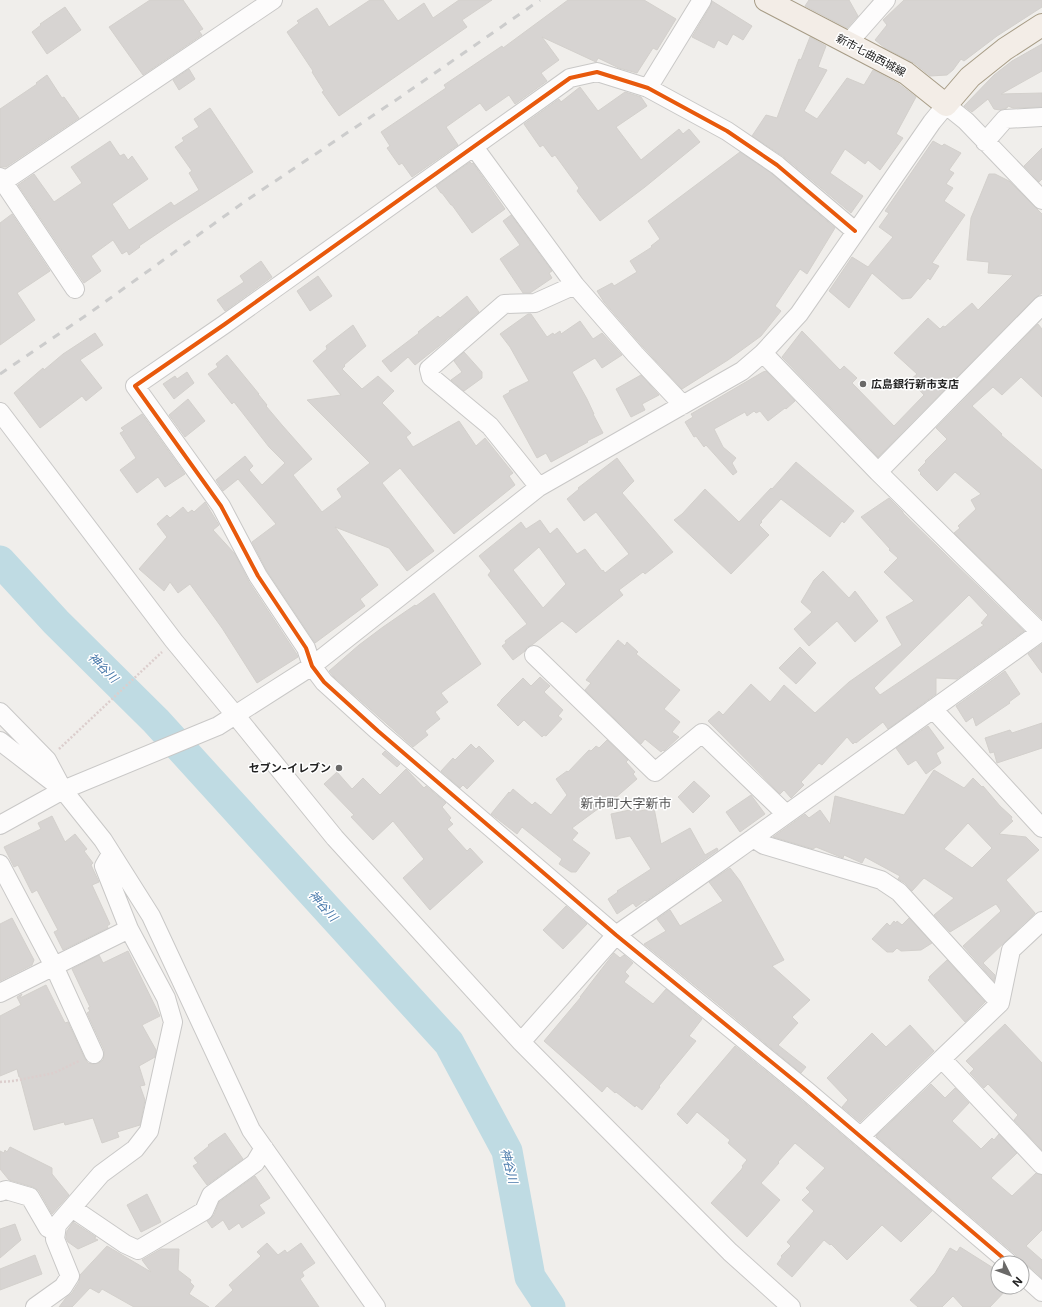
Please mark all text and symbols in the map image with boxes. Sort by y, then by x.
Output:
street label: 新市七曲西城線 [834,31,908,79]
place label: 広島銀行新市支店 [871,377,959,391]
marker: 広島銀行新市支店 [858,379,868,389]
water label: 神谷川 [85,650,123,687]
place label: セブン-イレブン [249,761,331,775]
marker: セブン-イレブン [334,763,344,773]
district label: 新市町大字新市 [580,795,672,811]
water label: 神谷川 [306,887,342,926]
water label: 神谷川 [498,1147,522,1187]
north arrow [990,1255,1030,1295]
text: N [1009,1274,1025,1289]

